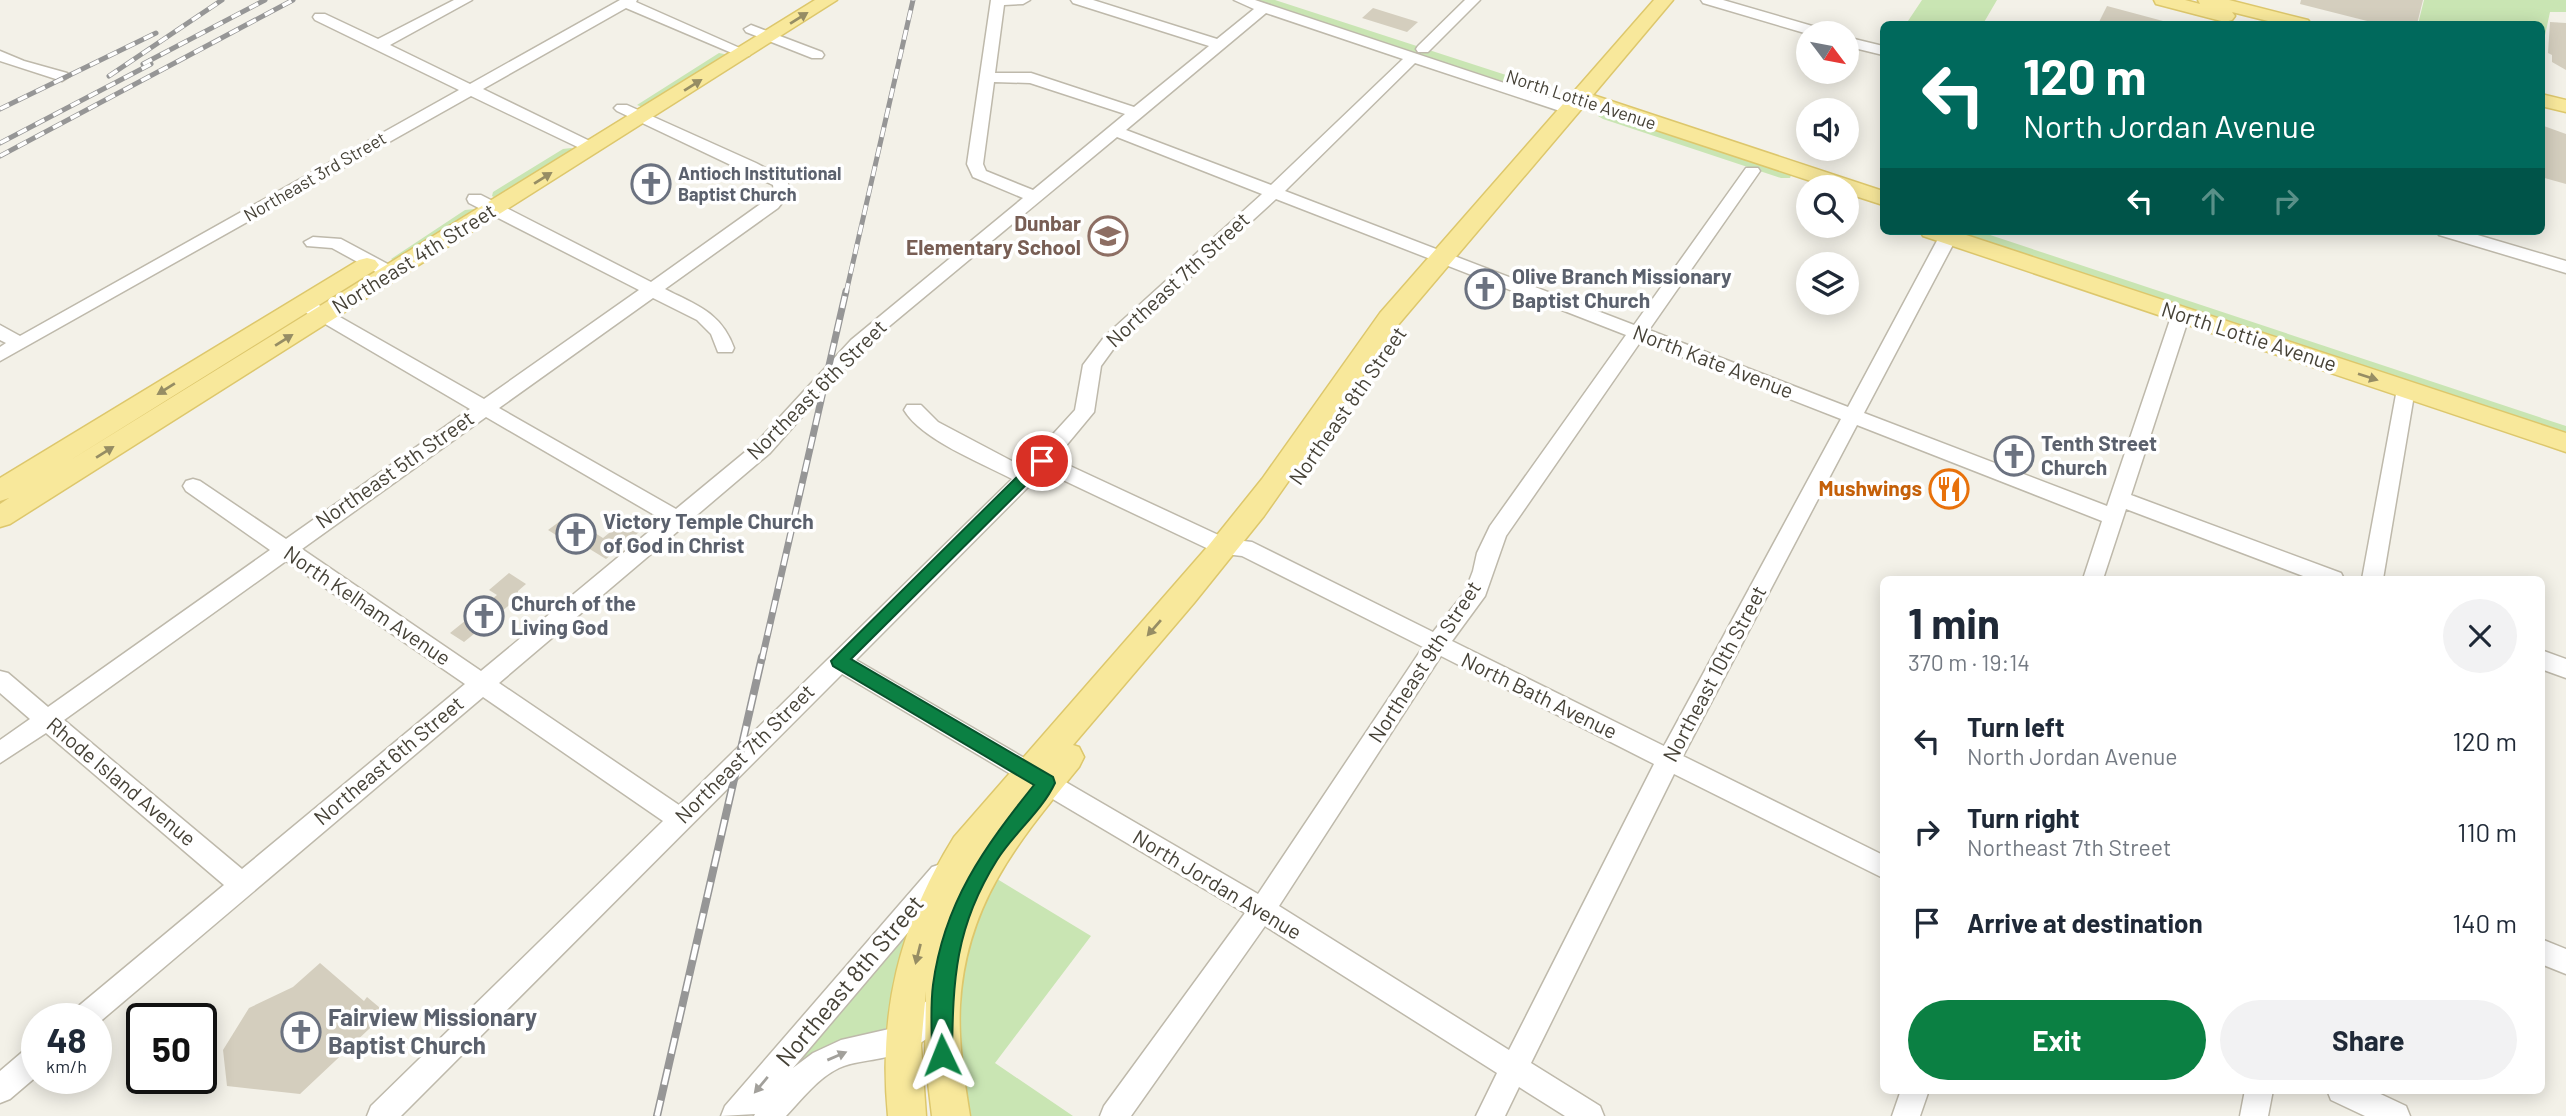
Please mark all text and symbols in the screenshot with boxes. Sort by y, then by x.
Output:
one-way arrow [789,12,808,25]
north arrow [1796,21,1858,84]
map controls [1796,21,1859,315]
text: 120 m [2023,46,2146,105]
icon: left [1908,49,1999,140]
street label: North Lottie Avenue [1503,64,1659,134]
one-way arrow [683,78,702,91]
button: sound [1796,98,1859,161]
text: North Jordan Avenue [2023,106,2316,144]
street label: Northeast 3rd Street [239,126,390,226]
place label: Antioch Institutional Baptist Church [678,162,841,205]
church icon: Antioch Institutional Baptist Church [630,163,672,205]
one-way arrow [534,172,553,185]
button: search [1796,175,1859,238]
icon: left [2121,182,2159,220]
icon: ahead [2194,182,2232,220]
icon: right [2267,182,2305,220]
street label: Northeast 4th Street [327,197,500,318]
street label: Northeast 7th Street [1100,206,1254,352]
place label: Dunbar Elementary School [906,210,1081,259]
school or university icon: Dunbar Elementary School [1087,215,1129,257]
button: layers [1796,252,1859,315]
place label: Olive Branch Missionary Baptist Church [1512,263,1732,312]
church icon: Olive Branch Missionary Baptist Church [1464,268,1506,310]
street label: North Lottie Avenue [2159,295,2340,376]
street label: Northeast 6th Street [741,314,891,464]
street label: North Kate Avenue [1630,319,1797,403]
street label: Northeast 8th Street [1283,321,1411,489]
one-way arrow [274,334,293,347]
one-way arrow [2357,372,2378,383]
one-way arrow [156,382,176,395]
street label: Northeast 5th Street [310,405,478,533]
place label: Tenth Street Church [2041,430,2157,479]
pin [1012,431,1072,491]
church icon: Tenth Street Church [1993,435,2035,477]
icon: arrive [1023,442,1061,480]
one-way arrow [95,445,114,458]
restaurant icon: Mushwings [1928,468,1970,510]
place label: Mushwings [1819,475,1922,500]
place label: Victory Temple Church of God in Christ [603,508,814,557]
church icon: Victory Temple Church of God in Christ [555,513,597,555]
street label: North Kelham Avenue [280,540,456,670]
street label: Northeast 9th Street [1362,576,1485,747]
street label: Northeast 10th Street [1657,581,1771,766]
place label: Church of the Living God [511,590,636,639]
church icon: Church of the Living God [463,595,505,637]
text: 1 min [1908,597,2000,647]
button: close [2443,599,2517,673]
one-way arrow [1147,620,1162,637]
street label: North Bath Avenue [1458,646,1622,743]
text: 370 m · 19:14 [1908,648,2030,676]
street label: Northeast 7th Street [669,678,819,828]
street label: Northeast 6th Street [308,690,468,830]
street label: Rhode Island Avenue [42,711,202,851]
text: Turn left [1967,711,2065,742]
icon: left [1908,722,1946,760]
text: 120 m [2453,725,2517,756]
text: North Jordan Avenue [1967,742,2178,770]
text: Turn right [1967,802,2080,833]
icon: right [1908,813,1946,851]
text: 110 m [2457,816,2517,847]
street label: North Jordan Avenue [1129,823,1307,944]
text: Northeast 7th Street [1967,833,2171,861]
street label: Northeast 8th Street [769,889,929,1071]
icon: arrive [1908,904,1946,942]
text: Arrive at destination [1967,907,2203,938]
text: 140 m [2452,907,2517,938]
one-way arrow [912,943,923,965]
button: Exit [1908,1000,2206,1080]
button: Share [2220,1000,2517,1080]
place label: Fairview Missionary Baptist Church [328,1002,537,1059]
speed limit sign: 50 [126,1003,217,1094]
church icon: Fairview Missionary Baptist Church [280,1011,322,1053]
text: 48 [46,1018,87,1060]
position arrow [905,1018,979,1092]
one-way arrow [827,1050,848,1061]
text: km/h [46,1055,87,1077]
one-way arrow [753,1076,769,1094]

